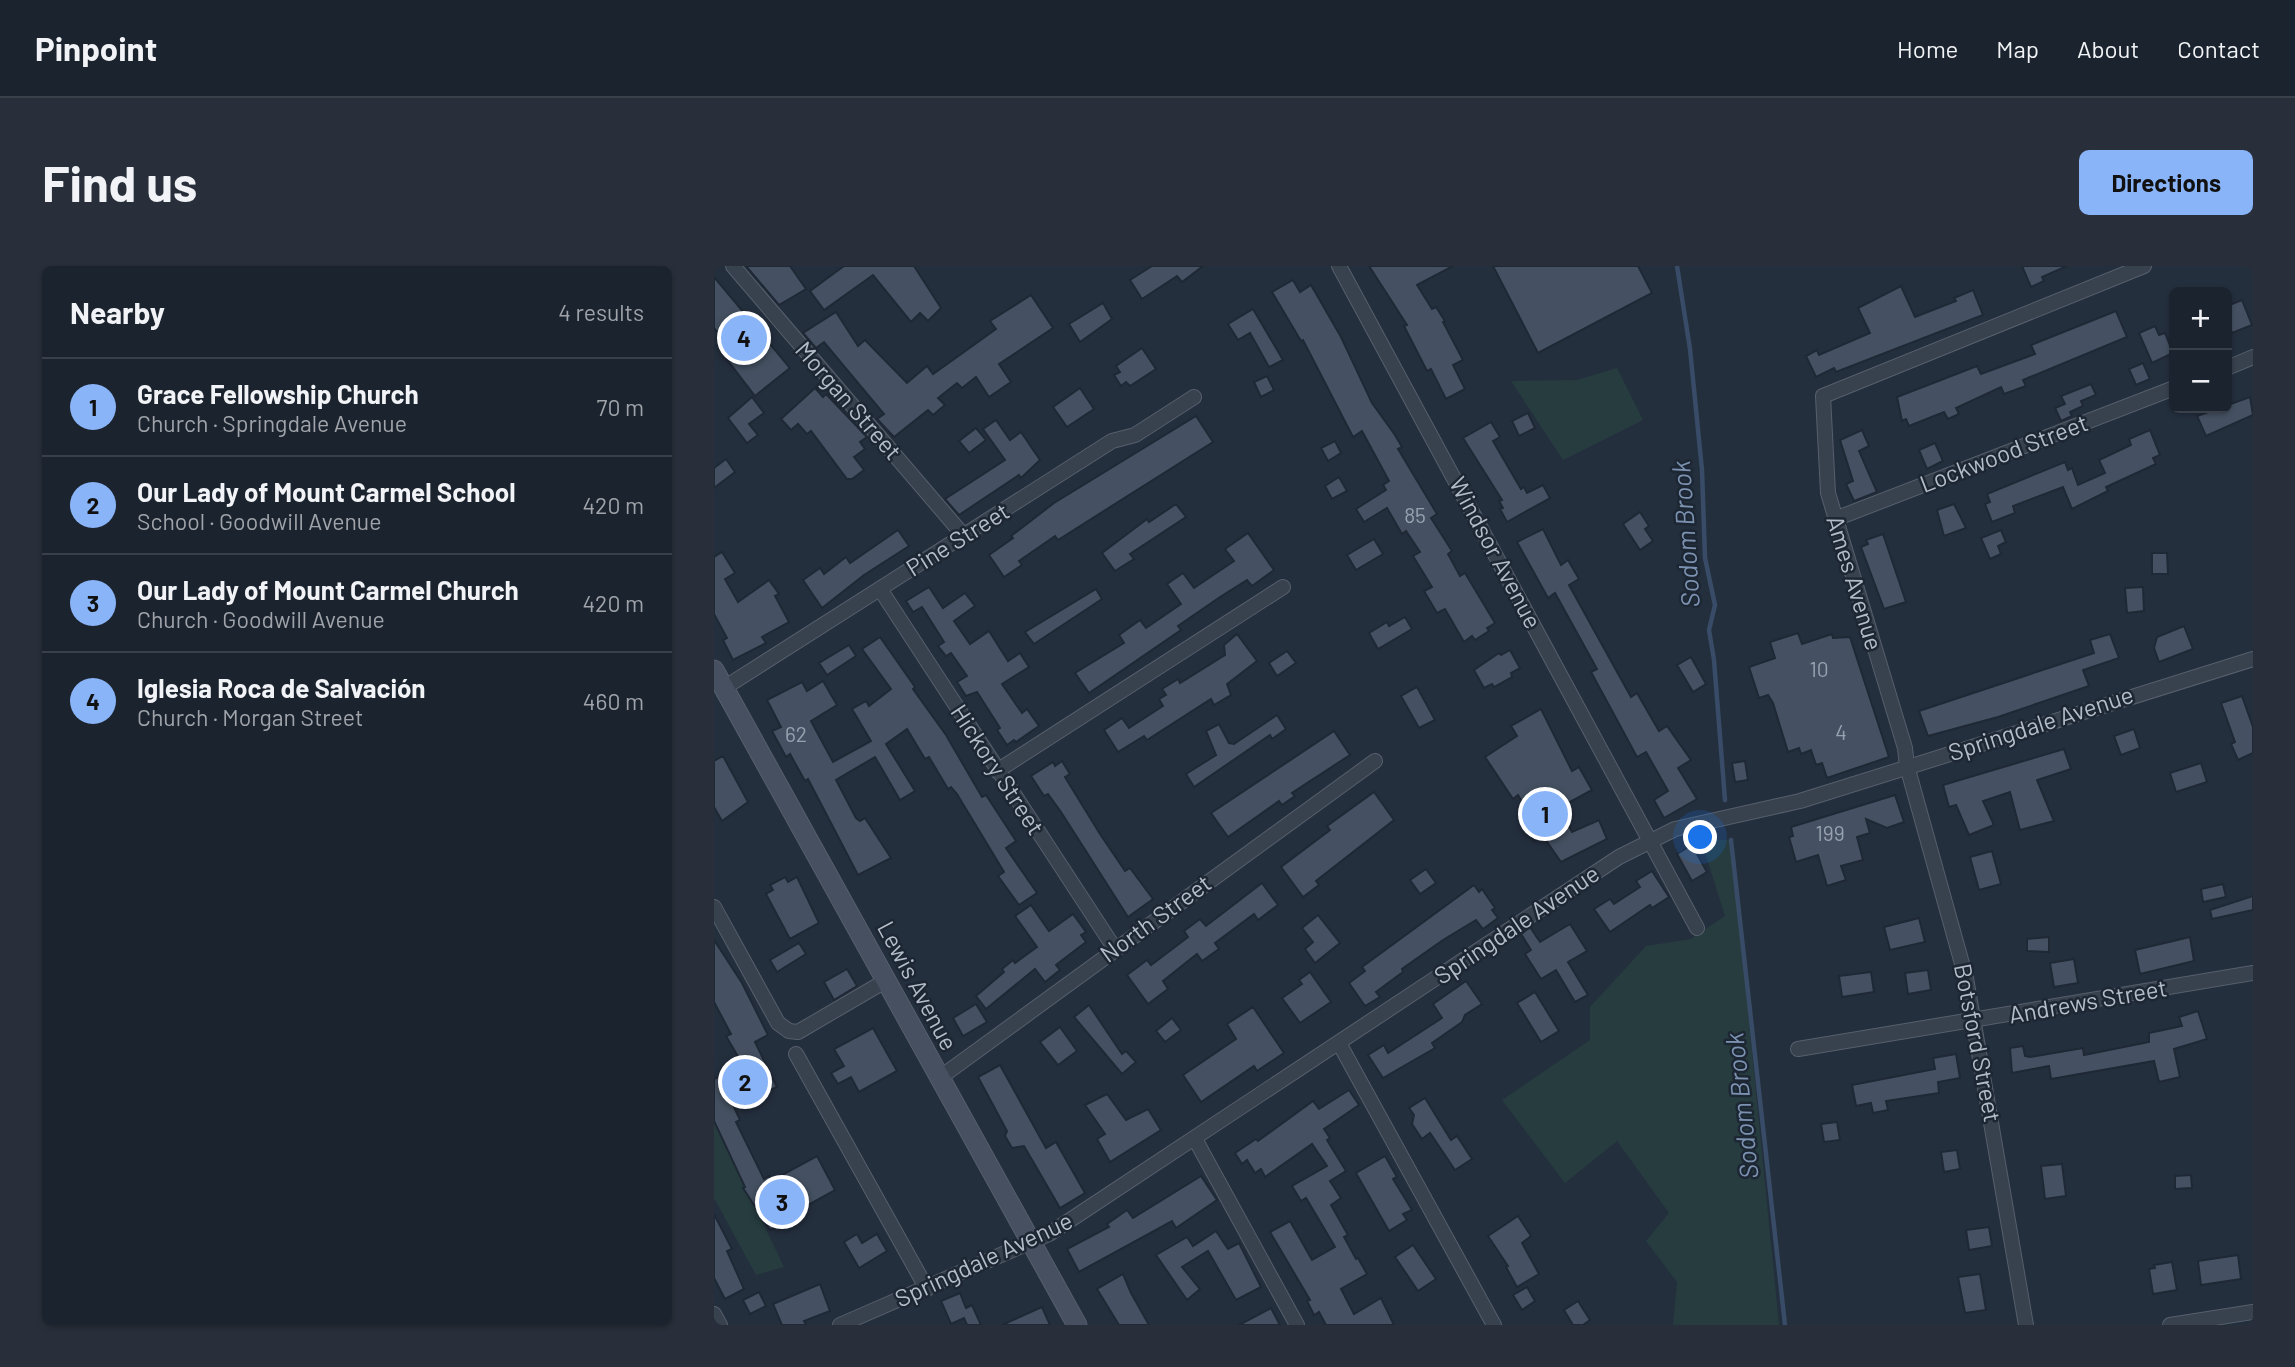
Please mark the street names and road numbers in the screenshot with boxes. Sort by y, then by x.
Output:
street label: Morgan Street [790,335,908,465]
street label: Lockwood Street [1915,407,2092,498]
street label: Windsor Avenue [1444,472,1548,633]
street label: Pine Street [900,496,1014,582]
street label: Ames Avenue [1821,512,1890,653]
street label: Springdale Avenue [1944,679,2137,766]
street label: Hickory Street [945,698,1051,840]
street label: Springdale Avenue [1428,858,1604,990]
street label: North Street [1094,868,1216,968]
street label: Lewis Avenue [872,916,964,1055]
street label: Botsford Street [1949,961,2008,1124]
street label: Andrews Street [2006,972,2169,1029]
street label: Springdale Avenue [890,1205,1077,1312]

